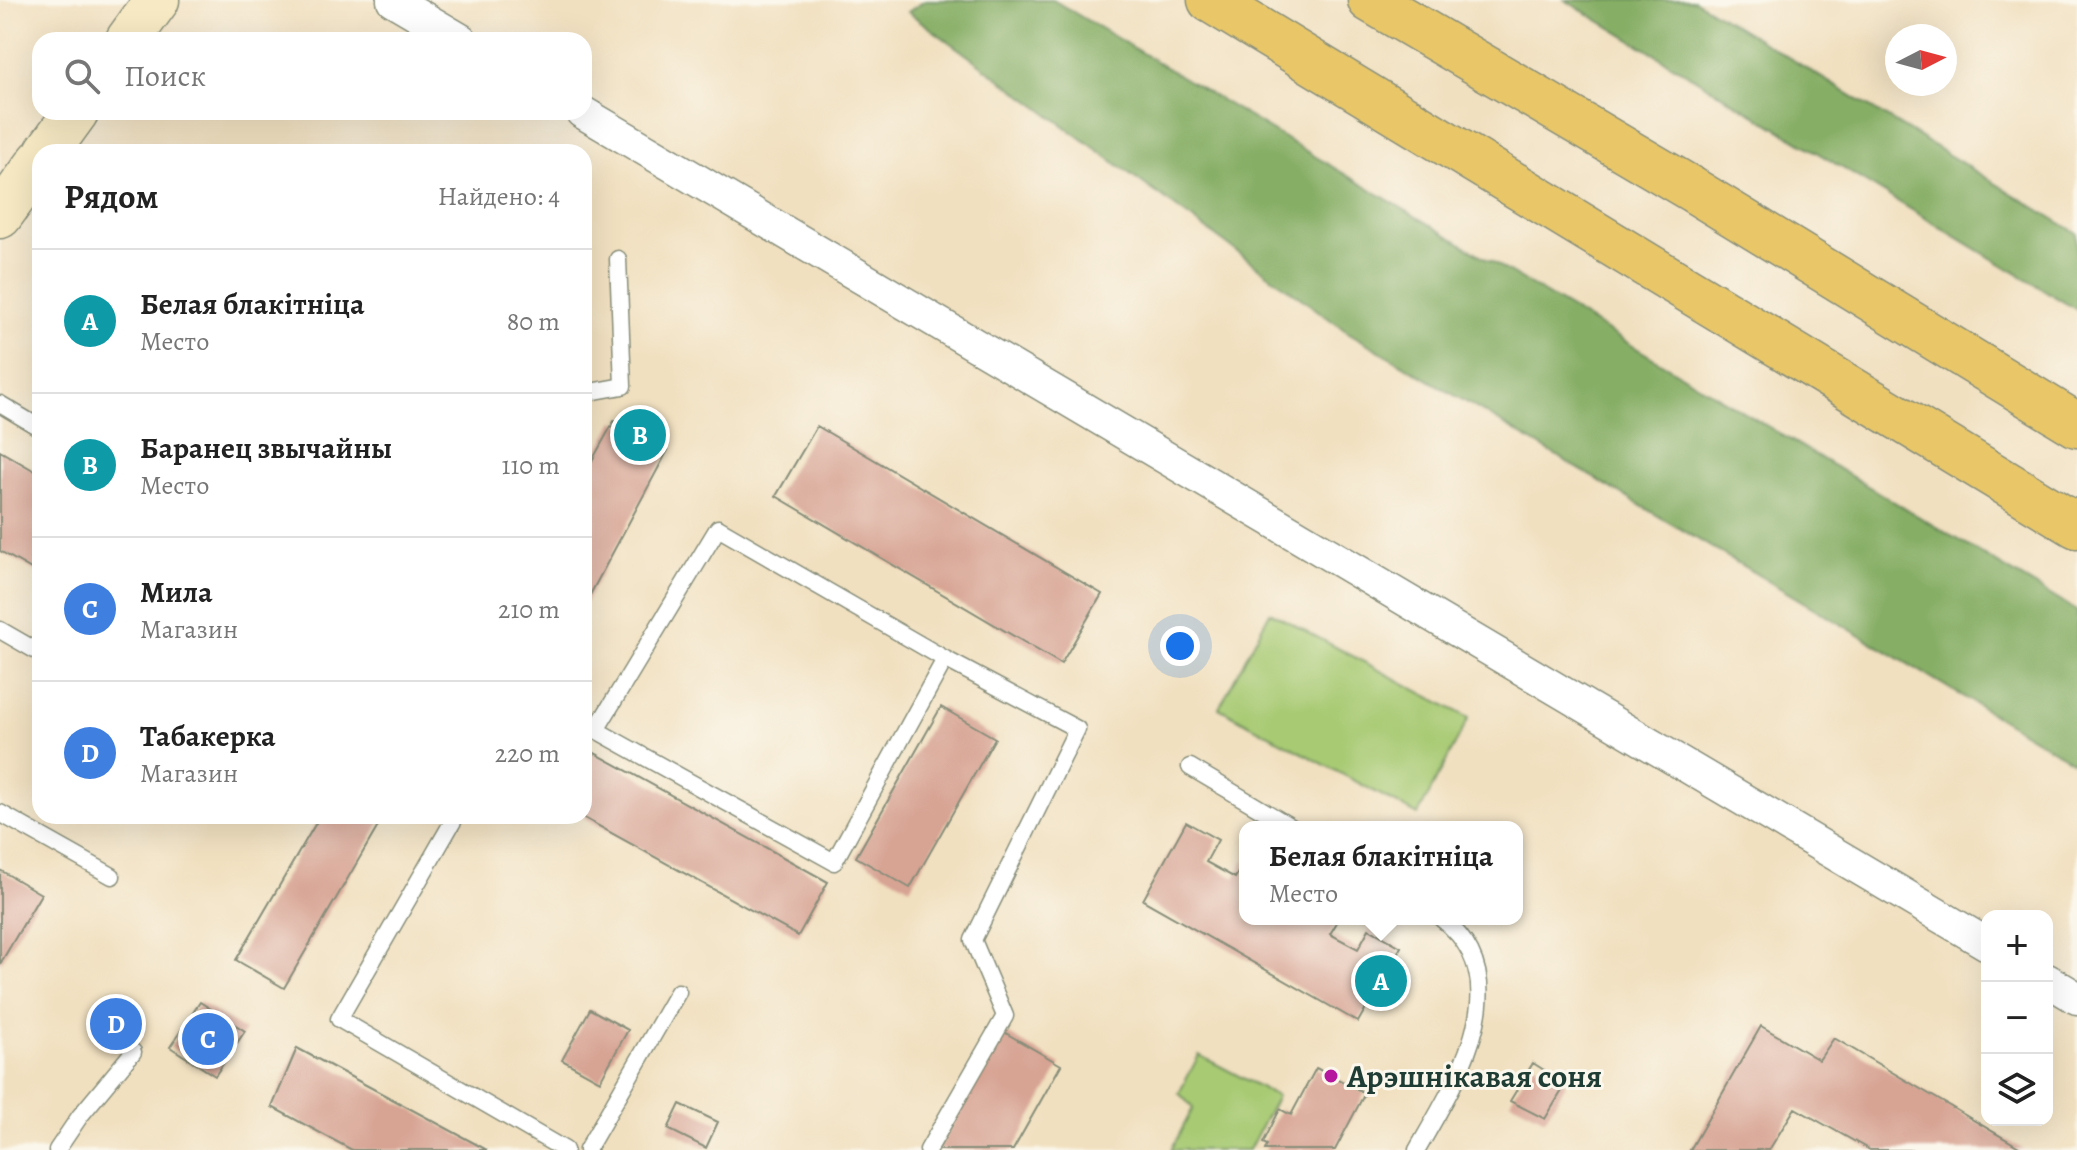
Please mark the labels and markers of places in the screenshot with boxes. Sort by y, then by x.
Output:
pin: B [614,405,666,465]
pin: A [1355,951,1407,1011]
pin: D [90,994,142,1054]
pin: C [182,1009,234,1069]
place label: Арэшнікавая соня [1346,1054,1602,1098]
marker: Арэшнікавая соня [1322,1067,1340,1085]

